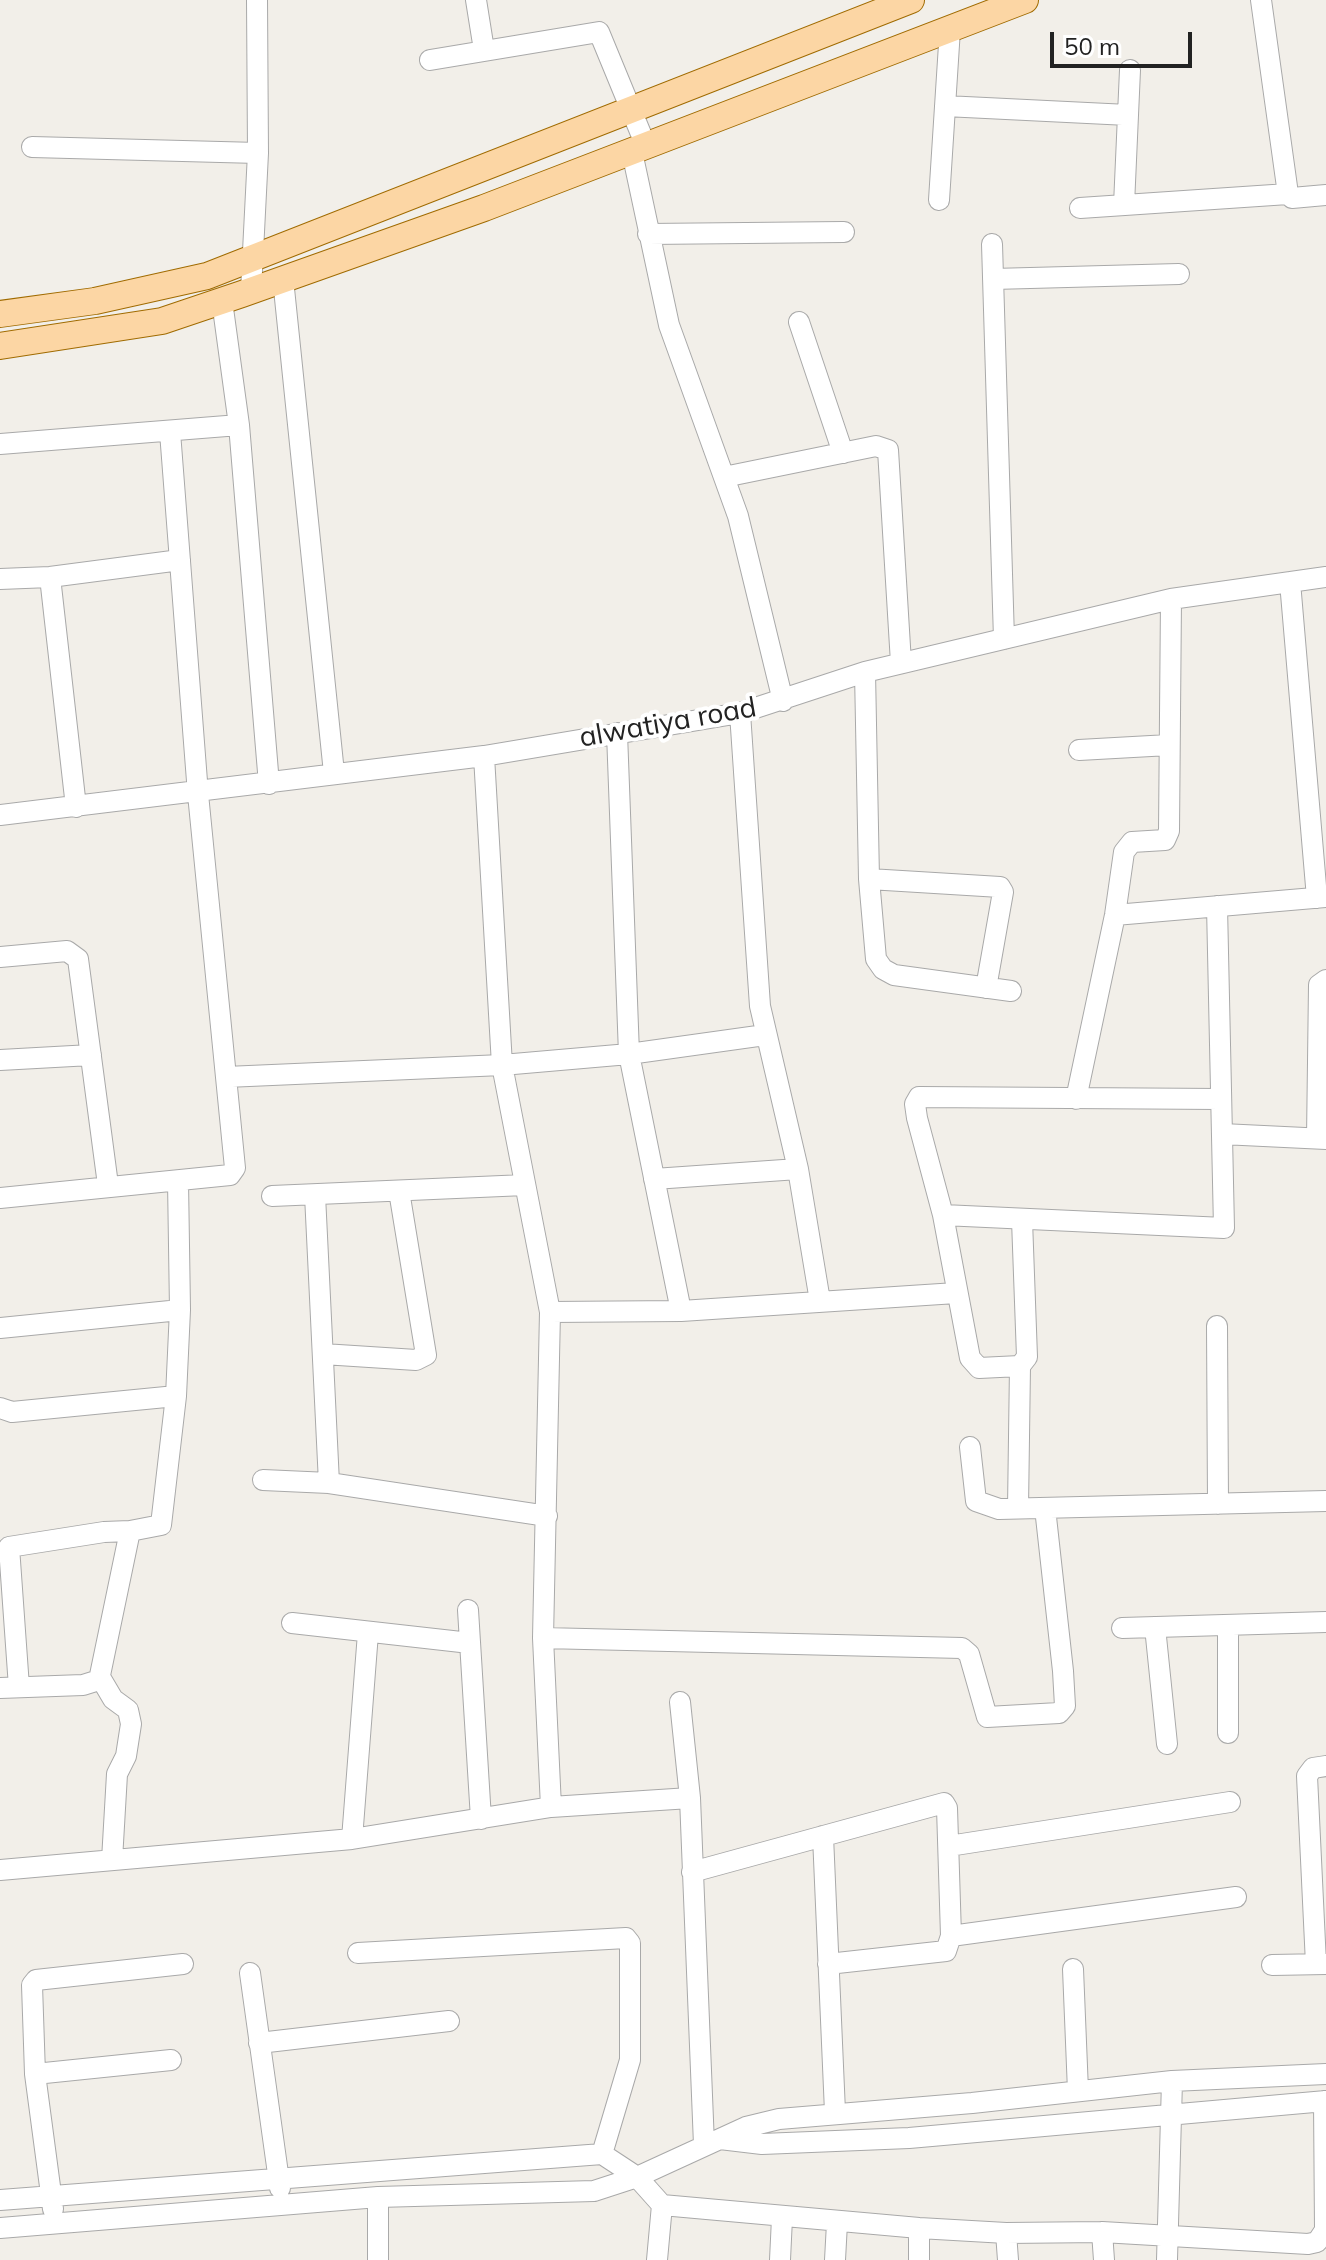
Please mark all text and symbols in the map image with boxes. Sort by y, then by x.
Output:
scale bar [1054,16,1196,66]
text: 50 m [1064,31,1120,61]
street label: alwatiya road [577,691,759,755]

